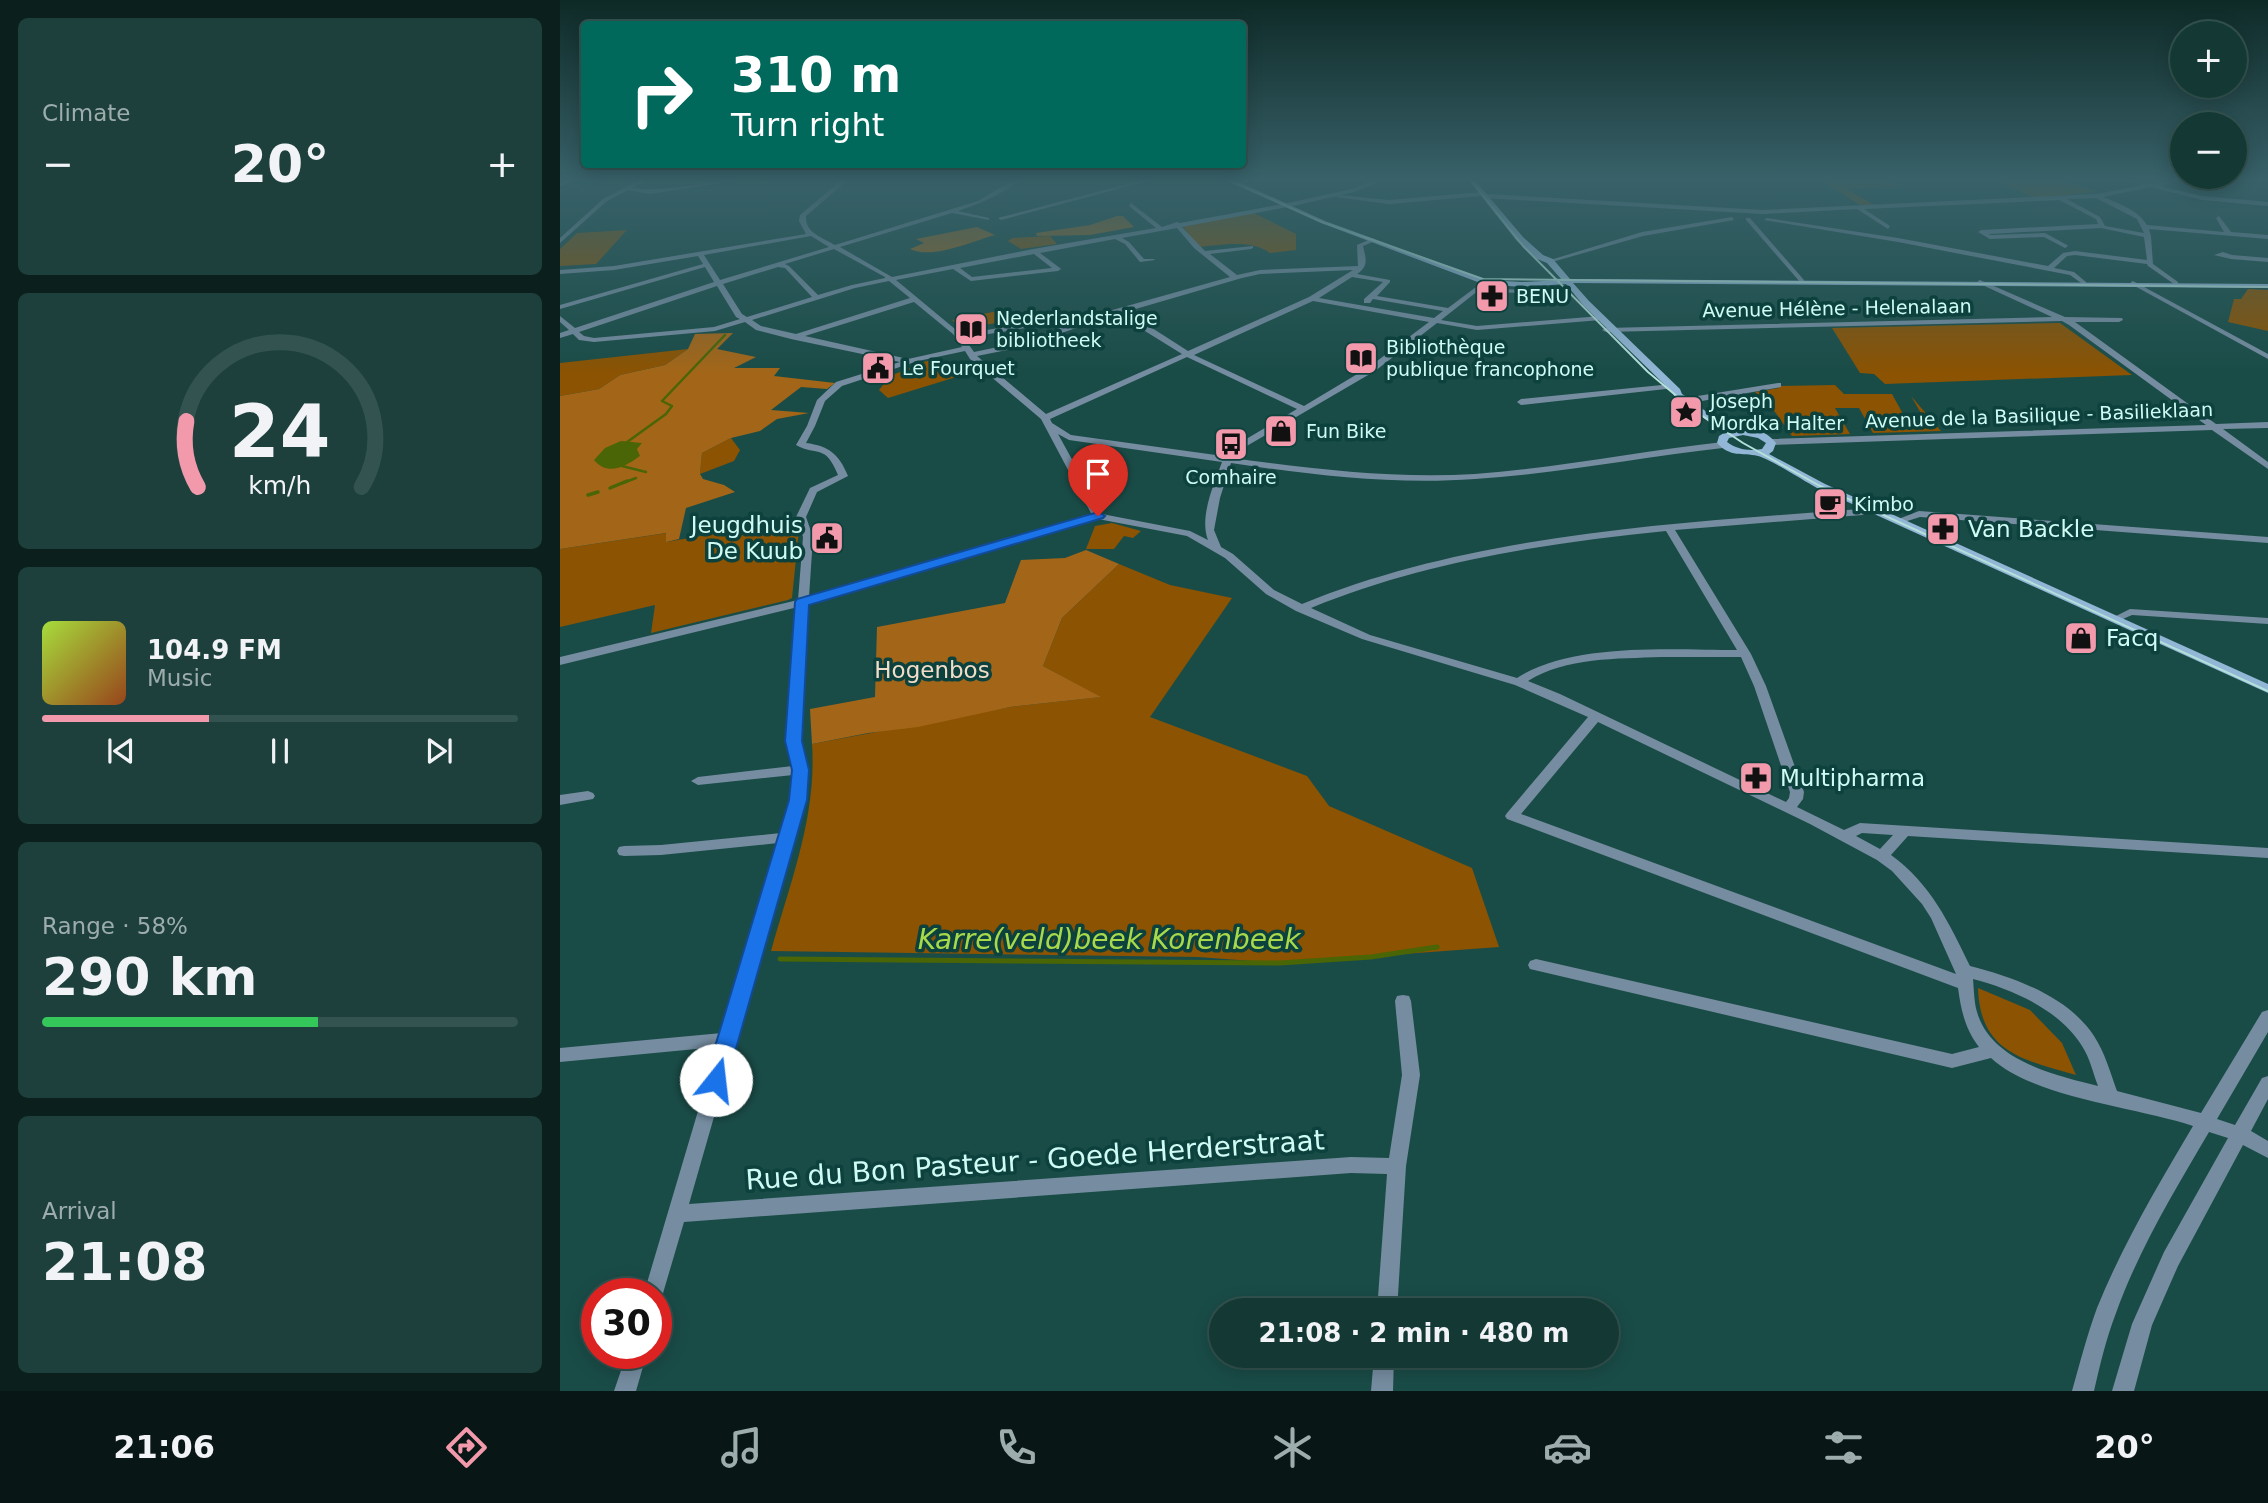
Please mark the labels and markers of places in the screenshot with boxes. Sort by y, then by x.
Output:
pharmacy icon: BENU [1473,277,1511,315]
place label: BENU [1516,285,1569,307]
place label: Nederlandstalige bibliotheek [996,307,1158,351]
library icon: Nederlandstalige bibliotheek [952,310,990,348]
place label: Bibliothèque publique francophone [1386,336,1594,380]
library icon: Bibliothèque publique francophone [1342,339,1380,377]
public building icon: Le Fourquet [859,349,897,387]
place label: Le Fourquet [902,357,1015,379]
place label: Joseph Mordka Halter [1709,390,1844,434]
place icon: Joseph Mordka Halter [1667,393,1705,431]
shop icon: Fun Bike [1262,412,1300,450]
place label: Fun Bike [1306,420,1386,442]
bus stop icon: Comhaire [1212,425,1250,463]
pin [1068,444,1128,516]
place label: Comhaire [1185,466,1277,488]
cafe icon: Kimbo [1811,485,1849,523]
place label: Kimbo [1854,493,1914,515]
pharmacy icon: Van Backle [1924,510,1962,548]
place label: Jeugdhuis De Kuub [689,512,803,564]
place label: Van Backle [1968,516,2094,542]
public building icon: Jeugdhuis De Kuub [808,519,846,557]
shop icon: Facq [2062,619,2100,657]
place label: Facq [2106,625,2158,651]
pharmacy icon: Multipharma [1737,759,1775,797]
place label: Multipharma [1780,765,1925,791]

